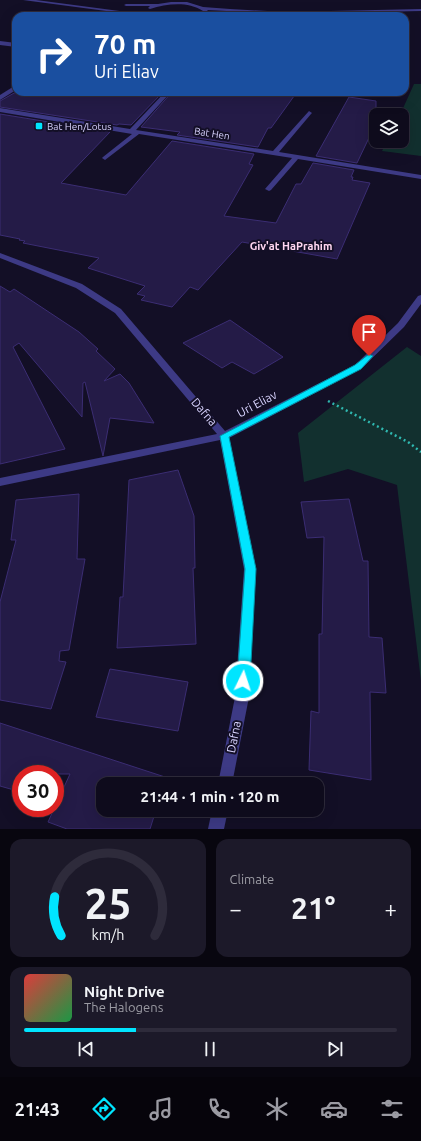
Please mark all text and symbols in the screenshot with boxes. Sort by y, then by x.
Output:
icon: right [28,28,80,80]
text: 70 m [94,28,156,59]
text: Uri Eliav [94,61,159,81]
map controls [369,108,409,148]
button: layers [369,108,409,148]
marker: Bat Hen/Lotus [34,121,44,131]
place label: Bat Hen/Lotus [47,121,112,132]
street label: Bat Hen [193,125,231,142]
district label: Giv'at HaPrahim [250,240,332,252]
pin [352,315,386,356]
icon: arrive [358,321,380,343]
street label: Uri Eliav [235,388,279,419]
street label: Dafna [189,395,220,428]
position arrow [222,660,264,702]
street label: Dafna [224,720,243,754]
speed limit sign: 30 [12,765,64,817]
text: 21:44 · 1 min · 120 m [141,788,279,805]
text: Climate [230,872,274,886]
text: 25 [84,880,131,927]
text: 21° [291,891,335,925]
text: − [230,896,242,921]
text: + [385,896,397,921]
text: km/h [91,927,124,943]
text: Night Drive [84,983,165,1000]
text: The Halogens [84,1000,163,1014]
icon: previous [75,1038,97,1060]
icon: pause [199,1038,221,1060]
icon: next [324,1038,346,1060]
icon: directions [90,1095,118,1123]
icon: music [147,1095,175,1123]
icon: phone [205,1095,233,1123]
icon: climate [263,1095,291,1123]
icon: car [320,1095,348,1123]
icon: filters [378,1095,406,1123]
text: 21:43 [15,1099,60,1119]

